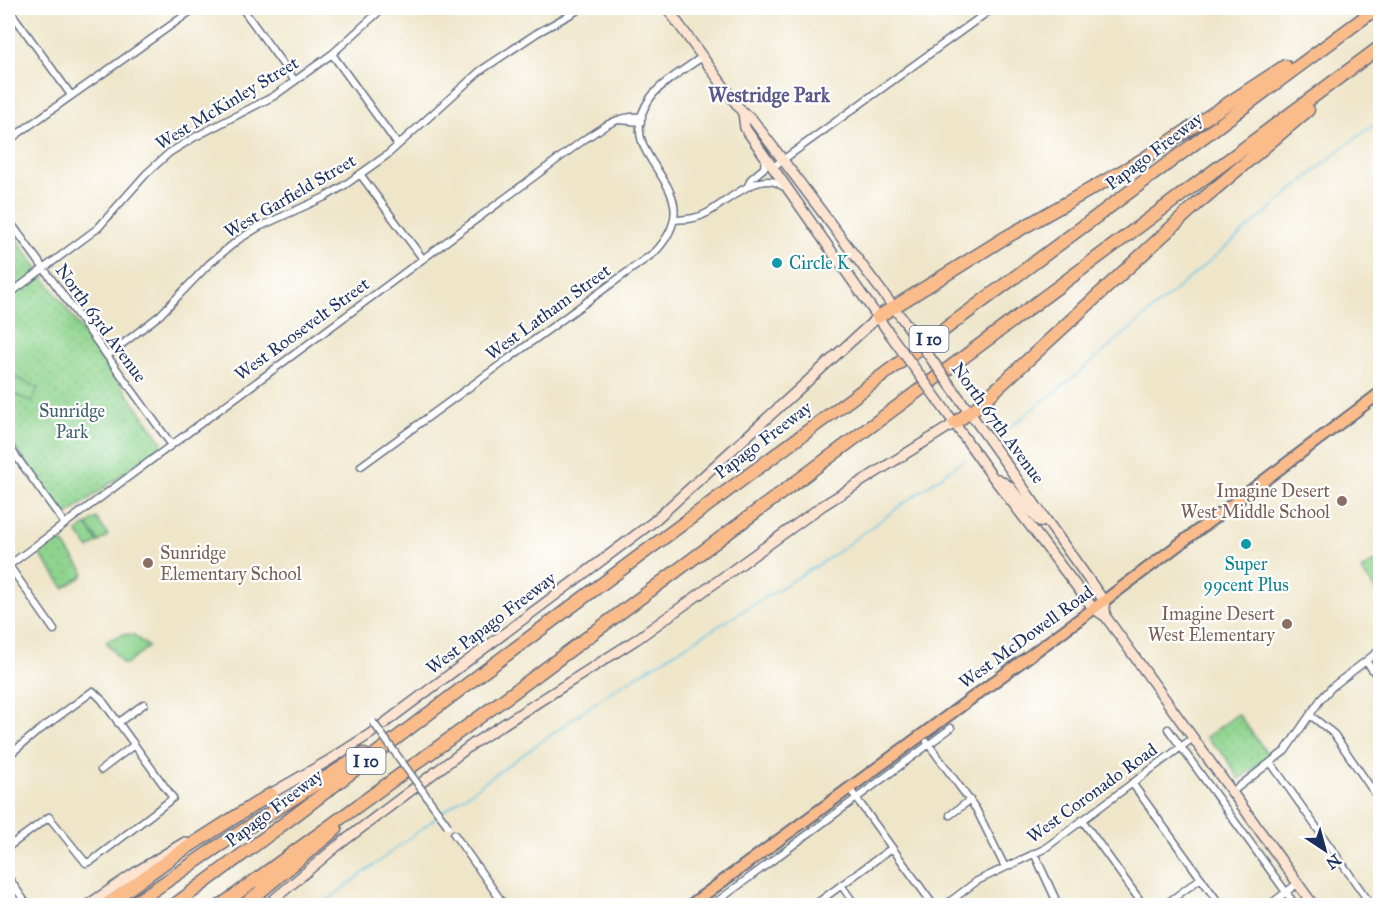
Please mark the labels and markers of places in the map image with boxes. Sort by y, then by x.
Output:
place label: Circle K [789,252,851,274]
marker: Circle K [770,256,784,270]
place label: Imagine Desert West Middle School [1181,480,1331,523]
marker: Imagine Desert West Middle School [1335,494,1349,508]
marker: Super 99cent Plus [1239,537,1253,551]
place label: Sunridge Elementary School [160,542,302,585]
place label: Super 99cent Plus [1203,553,1289,596]
marker: Sunridge Elementary School [141,556,155,570]
place label: Imagine Desert West Elementary [1148,603,1276,646]
marker: Imagine Desert West Elementary [1280,617,1294,631]

